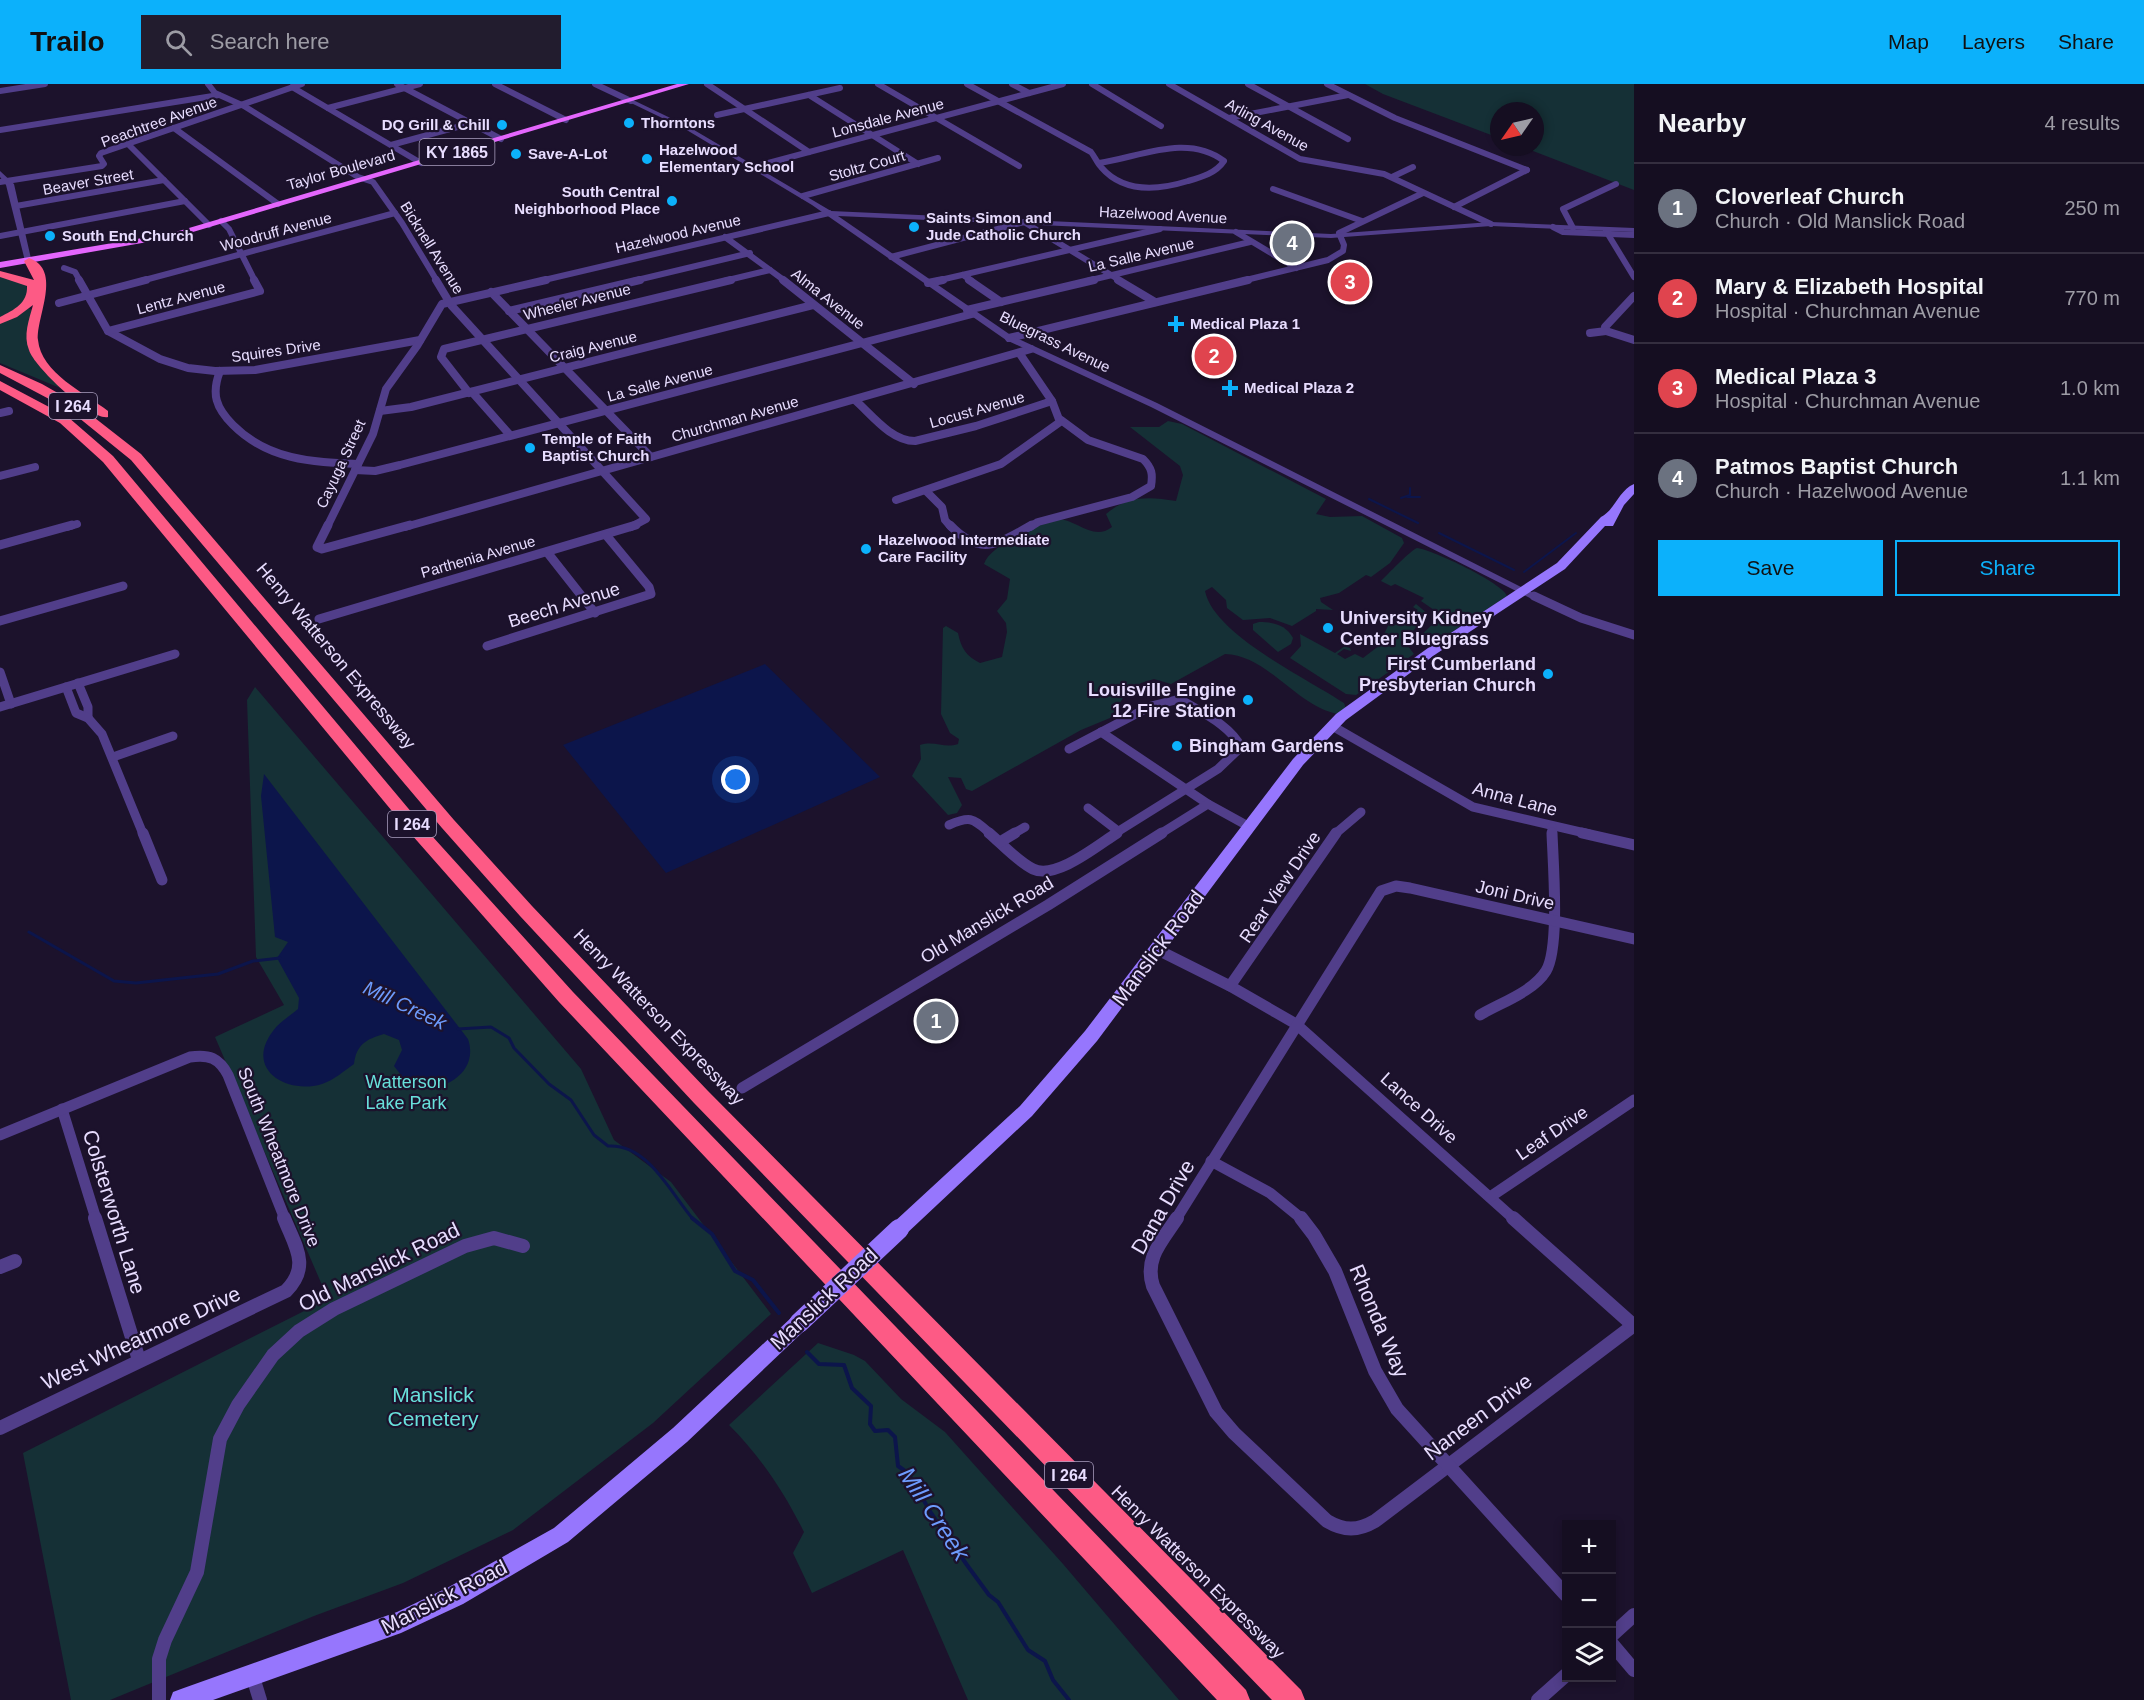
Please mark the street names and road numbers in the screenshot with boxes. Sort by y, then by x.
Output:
street label: Peachtree Avenue [98,93,219,150]
street label: Lonsdale Avenue [830,94,946,141]
street label: Arling Avenue [1223,95,1312,154]
road number: KY 1865 [420,139,494,165]
street label: Taylor Boulevard [285,146,397,193]
street label: Stoltz Court [827,146,908,184]
street label: Beaver Street [41,165,135,198]
street label: Bicknell Avenue [397,198,468,297]
street label: Hazelwood Avenue [1099,203,1227,226]
street label: Woodruff Avenue [218,209,333,255]
street label: Hazelwood Avenue [614,211,742,256]
street label: La Salle Avenue [1086,234,1195,275]
street label: Alma Avenue [788,265,868,332]
street label: Lentz Avenue [135,278,227,317]
street label: Wheeler Avenue [522,280,632,323]
street label: Bluegrass Avenue [997,307,1113,376]
street label: Craig Avenue [547,327,639,366]
street label: Squires Drive [230,336,322,365]
street label: La Salle Avenue [605,360,714,405]
street label: Locust Avenue [927,388,1026,431]
street label: Churchman Avenue [669,392,800,445]
road number: I 264 [49,393,97,419]
street label: Cayuga Street [313,416,369,511]
street label: Parthenia Avenue [419,532,537,581]
street label: Henry Watterson Expressway [252,559,420,753]
street label: Beech Avenue [506,579,622,631]
street label: Anna Lane [1470,778,1560,820]
road number: I 264 [388,811,436,837]
street label: Rear View Drive [1235,828,1325,946]
street label: Old Manslick Road [917,873,1057,967]
street label: Joni Drive [1474,876,1556,914]
street label: Manslick Road [1107,886,1208,1010]
street label: Henry Watterson Expressway [570,925,748,1109]
street label: South Wheatmore Drive [234,1064,324,1250]
street label: Lance Drive [1377,1068,1461,1148]
street label: Leaf Drive [1512,1102,1592,1164]
street label: Colsterworth Lane [79,1127,150,1297]
street label: Dana Drive [1126,1156,1199,1258]
street label: Old Manslick Road [295,1218,463,1316]
street label: Manslick Road [765,1243,882,1354]
street label: Rhonda Way [1345,1261,1414,1381]
street label: West Wheatmore Drive [38,1281,244,1394]
street label: Naneen Drive [1420,1369,1536,1464]
road number: I 264 [1045,1462,1093,1488]
street label: Henry Watterson Expressway [1107,1481,1289,1663]
street label: Manslick Road [377,1555,510,1638]

